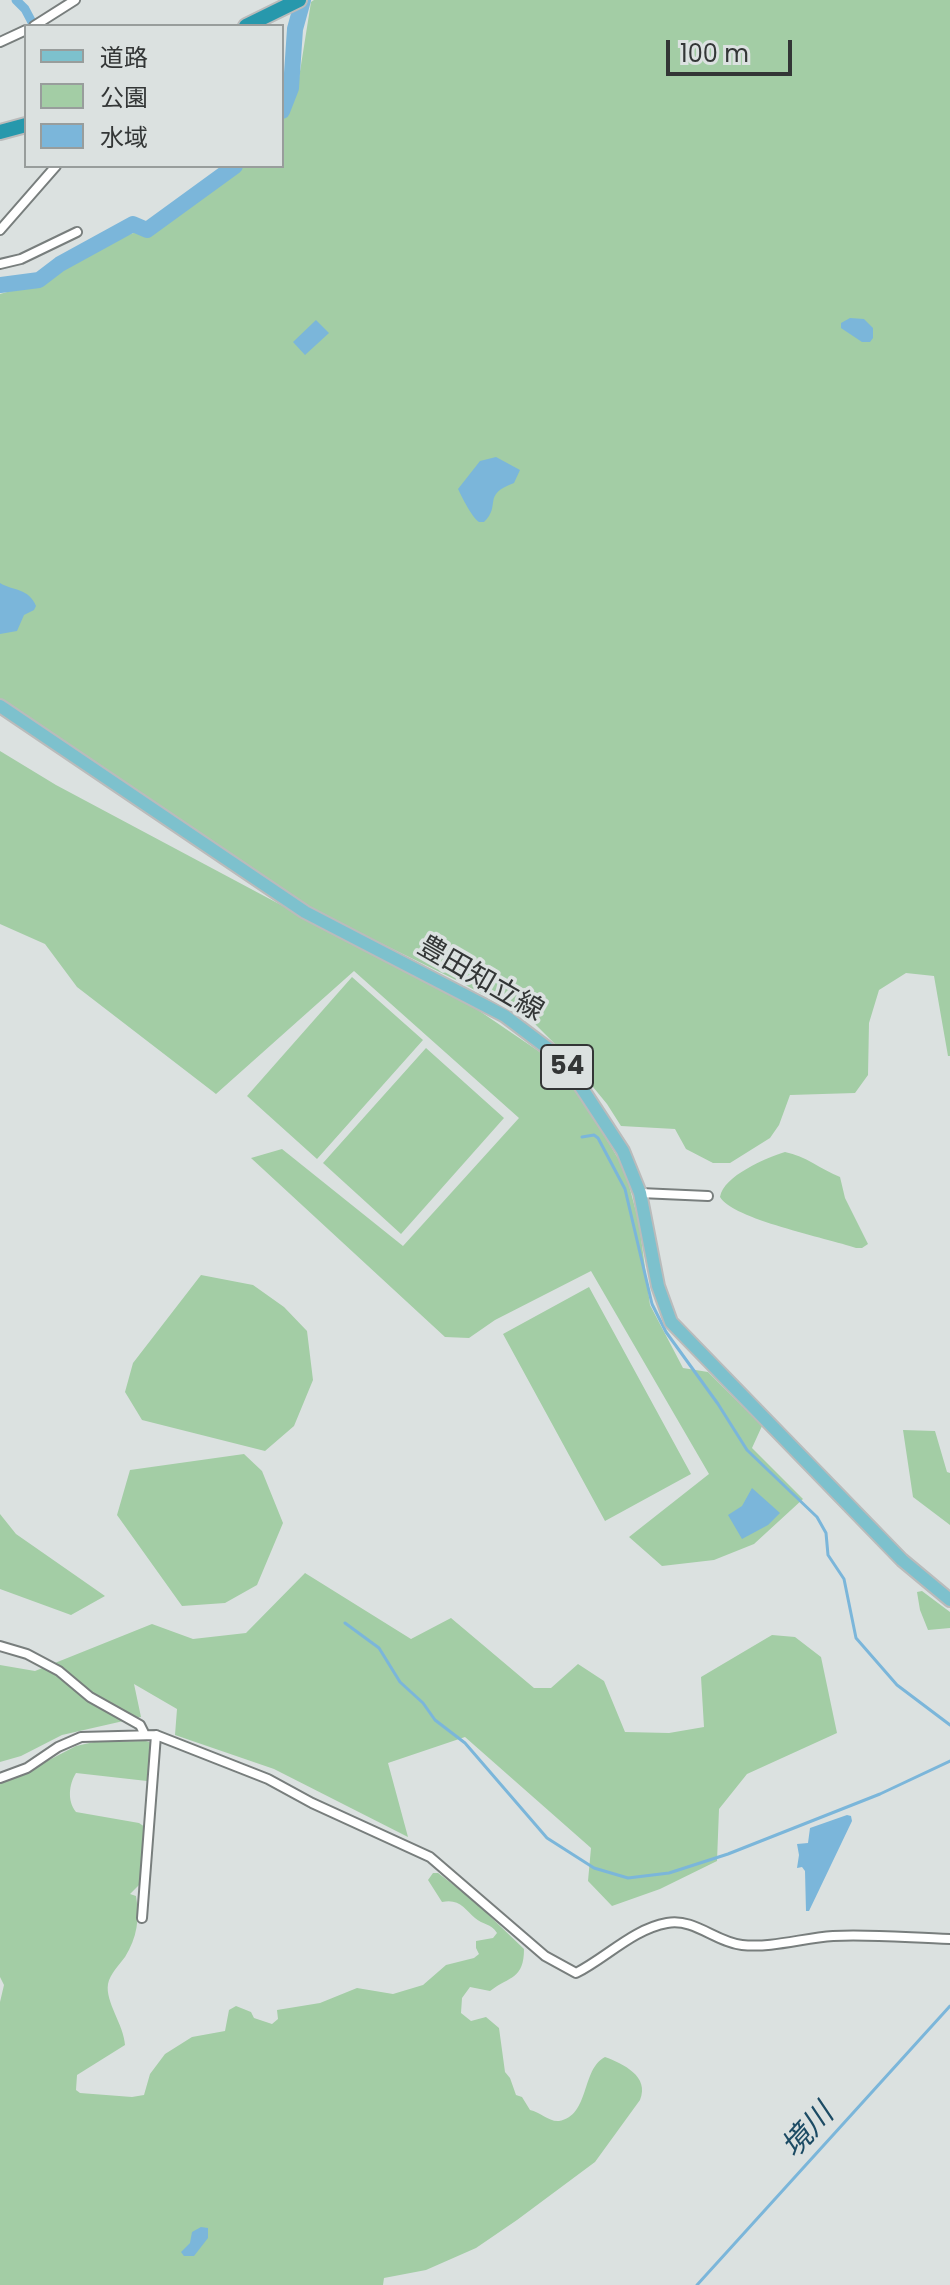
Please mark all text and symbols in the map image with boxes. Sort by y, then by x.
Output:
legend [24,24,284,168]
scale bar [670,24,796,74]
text: 100 m [680,37,749,70]
text: 道路 [100,41,148,74]
text: 公園 [100,81,148,114]
text: 水域 [100,121,148,154]
street label: 豊田知立線 [411,930,549,1030]
road number: 54 [541,1045,593,1089]
water label: 境川 [776,2098,842,2166]

